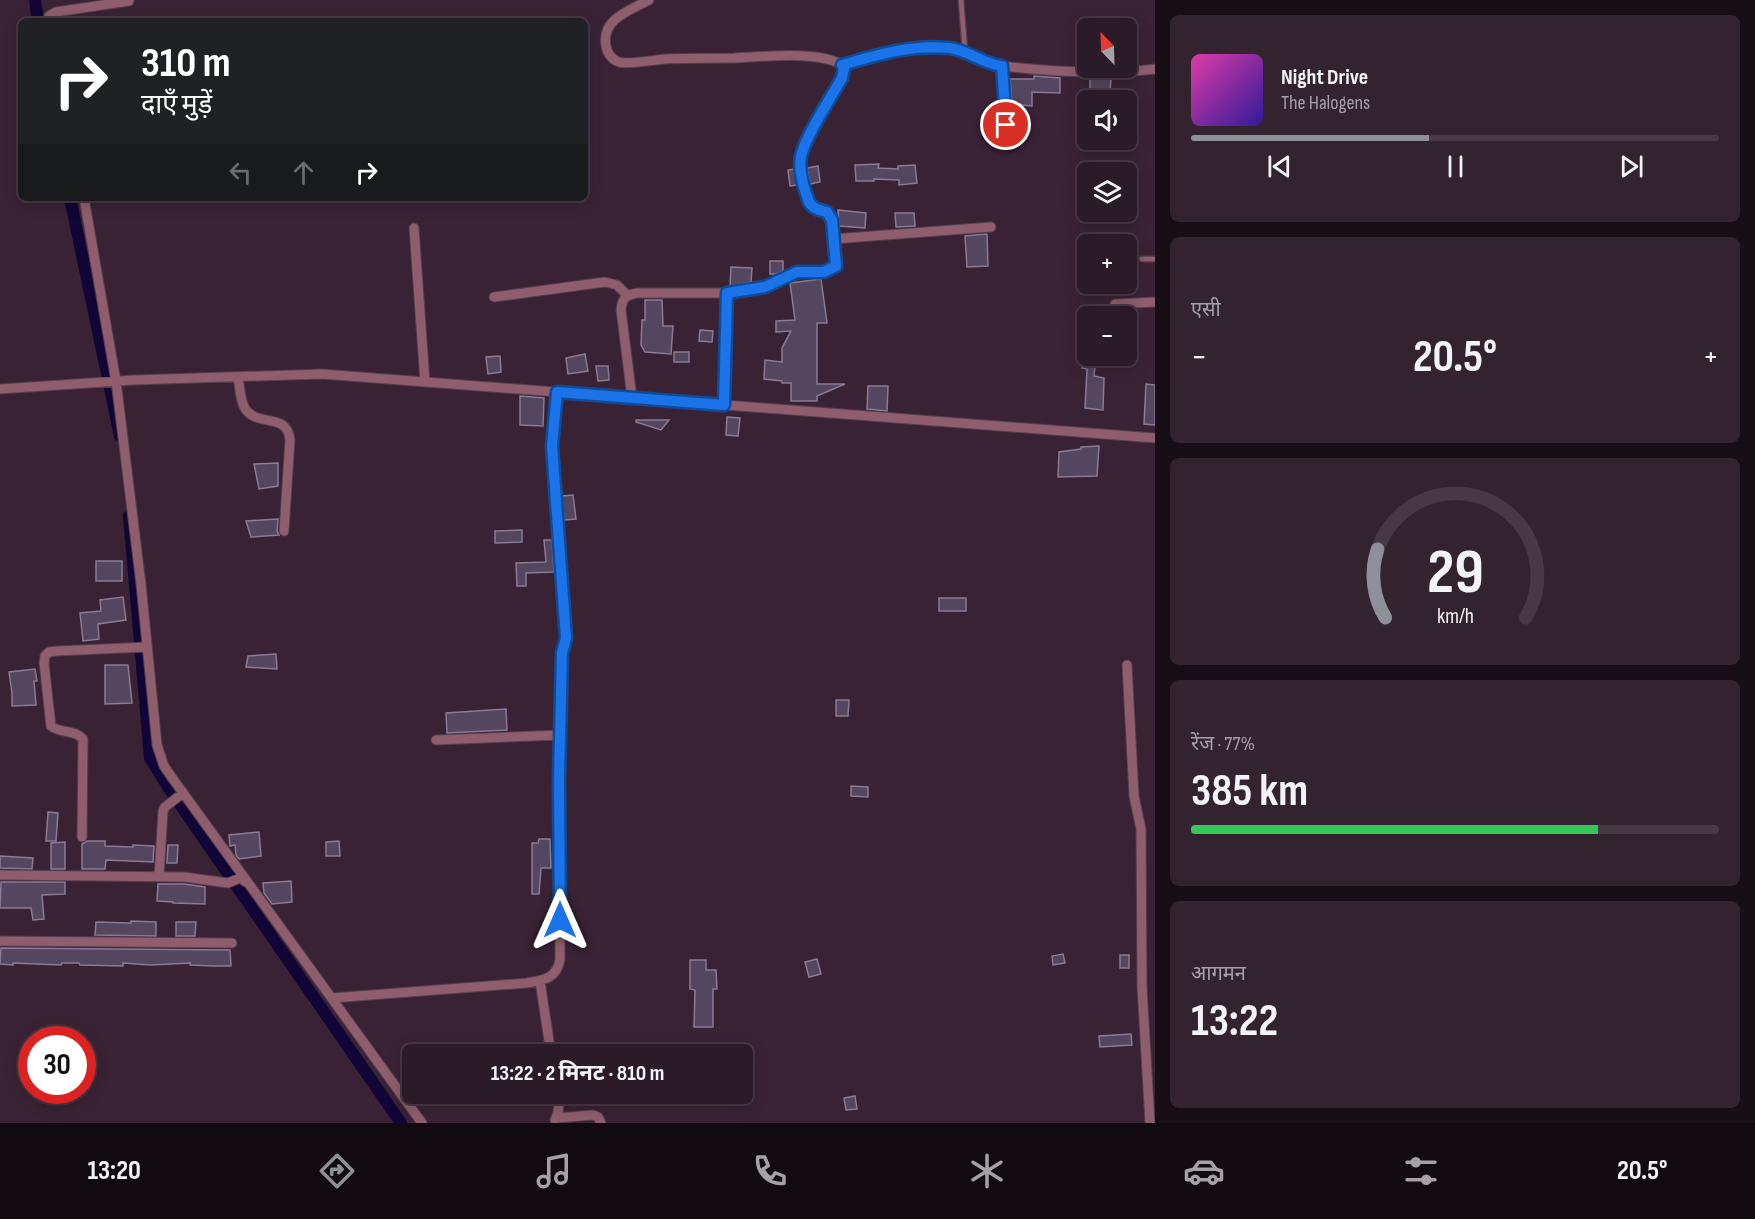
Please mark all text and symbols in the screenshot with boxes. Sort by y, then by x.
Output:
north arrow [1077,18,1137,78]
map controls [1077,18,1137,366]
text: 310 m [141,38,231,89]
icon: right [42,42,120,120]
text: Night Drive [1281,64,1368,91]
text: दाएँ मुड़ें [141,89,212,121]
button: sound [1077,90,1137,150]
text: The Halogens [1281,91,1370,115]
pin [980,99,1031,150]
icon: arrive [989,108,1022,141]
icon: previous [1263,150,1296,183]
icon: pause [1439,150,1472,183]
icon: next [1615,150,1648,183]
icon: left [224,156,257,189]
icon: ahead [287,156,320,189]
icon: right [350,156,383,189]
button: layers [1077,162,1137,222]
button: + [1077,234,1137,294]
text: एसी [1191,298,1221,322]
button: − [1077,306,1137,366]
text: 20.5° [1413,330,1497,385]
text: − [1191,337,1207,377]
text: + [1703,337,1719,377]
text: 29 [1427,537,1483,612]
text: km/h [1436,605,1474,630]
text: रेंज · 77% [1191,732,1255,756]
text: 385 km [1191,764,1308,819]
position arrow [528,888,592,952]
text: आगमन [1191,962,1246,986]
text: 13:22 [1191,994,1278,1049]
speed limit sign: 30 [18,1026,96,1104]
text: 13:22 · 2 मिनट · 810 m [491,1060,664,1087]
icon: directions [316,1150,358,1192]
icon: music [533,1150,575,1192]
icon: phone [749,1150,791,1192]
icon: climate [966,1150,1008,1192]
icon: car [1183,1150,1225,1192]
icon: filters [1400,1150,1442,1192]
text: 13:20 [87,1155,141,1187]
text: 20.5° [1617,1155,1667,1187]

